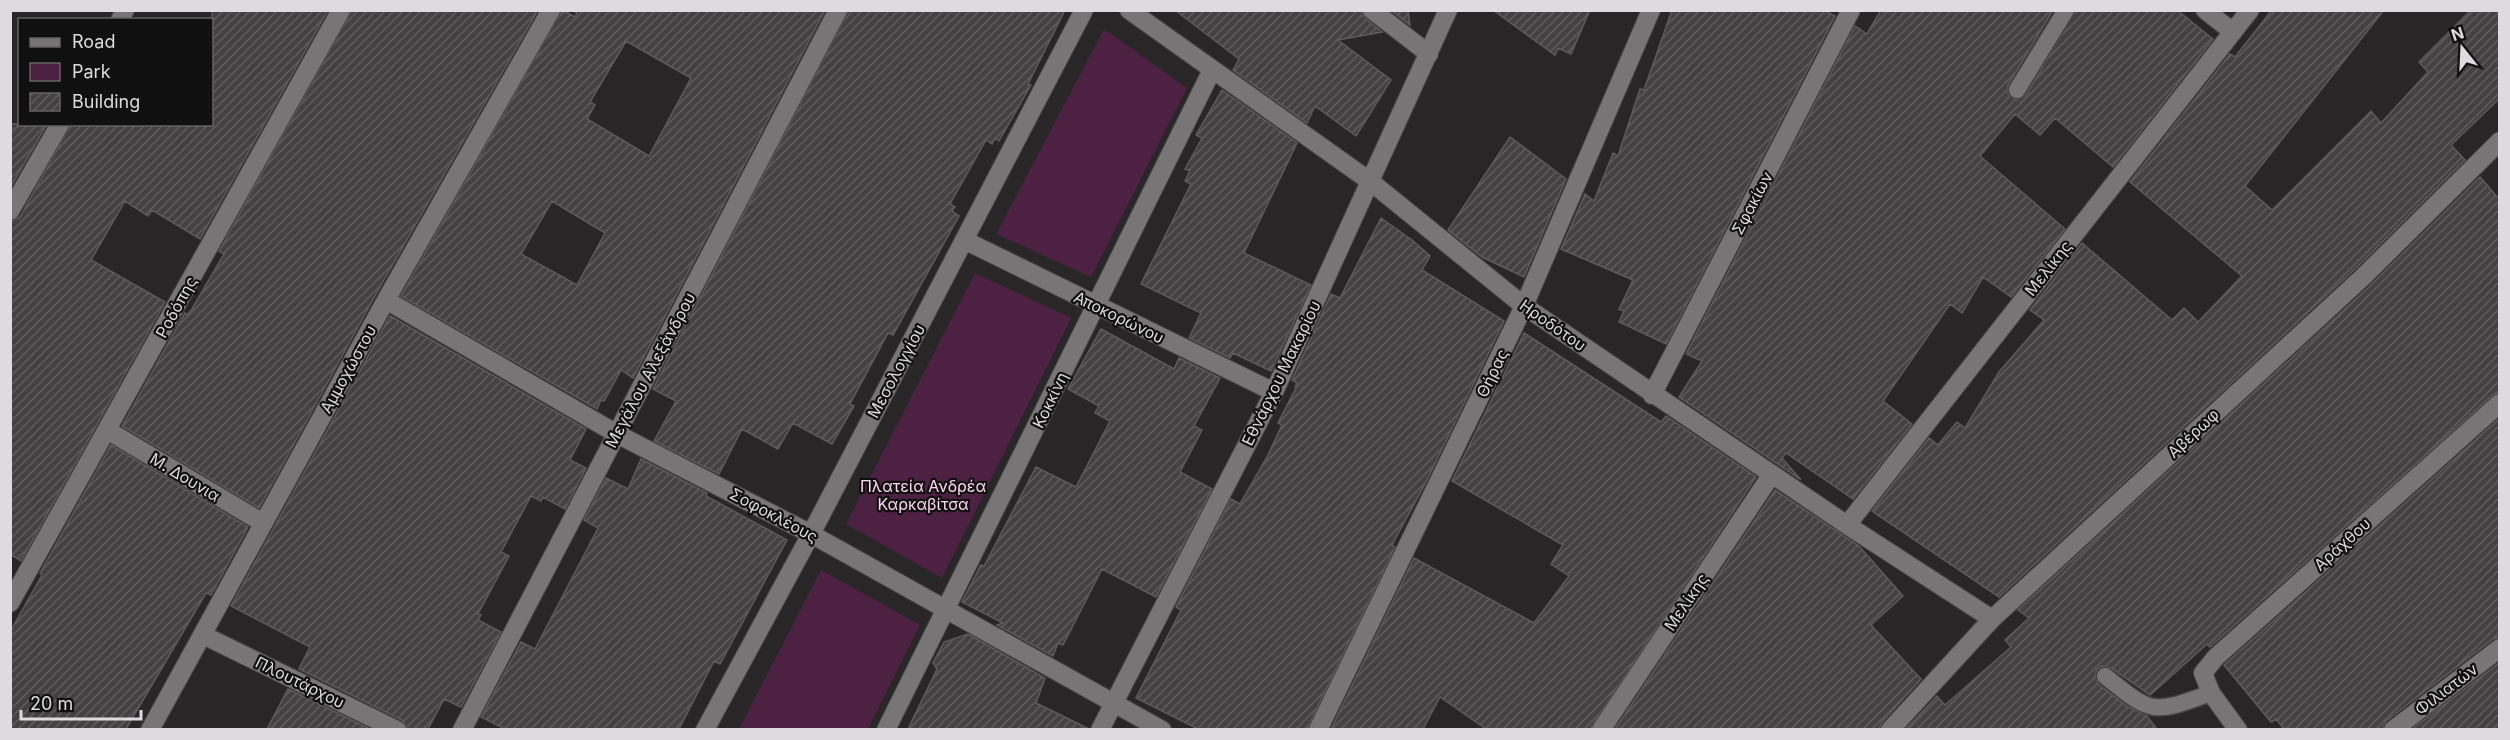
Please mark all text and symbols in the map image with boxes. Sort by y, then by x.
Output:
legend [18,18,213,126]
north arrow [2432,18,2492,78]
text: N [2448,22,2466,45]
text: Road [72,31,115,52]
text: Park [72,61,111,82]
text: Building [72,91,140,112]
street label: Σφακίων [1727,168,1777,238]
street label: Μελίκης [2020,236,2076,300]
street label: Ροδόπης [151,273,201,341]
street label: Αποκορώνου [1071,287,1167,347]
street label: Μεγάλου Αλεξάνδρου [601,289,699,451]
street label: Ηροδότου [1516,295,1590,355]
street label: Εθνάρχου Μακαρίου [1237,297,1325,449]
street label: Μεσολογγίου [863,321,929,421]
street label: Αμμοχώστου [316,322,380,416]
street label: Θήρας [1472,346,1512,400]
street label: Κοκκίνη [1028,369,1072,431]
street label: Αβέρωφ [2163,404,2223,462]
street label: Μ. Δουνια [146,448,224,506]
park label: Πλατεία Ανδρέα Καρκαβίτσα [860,476,986,514]
street label: Σοφοκλέους [727,483,821,547]
street label: Αράχθου [2309,513,2375,575]
street label: Μελίκης [1660,570,1712,634]
street label: Πλουτάρχου [252,652,348,712]
street label: Φιλιατών [2411,659,2481,719]
scale bar [21,683,141,721]
text: 20 m [30,693,73,714]

